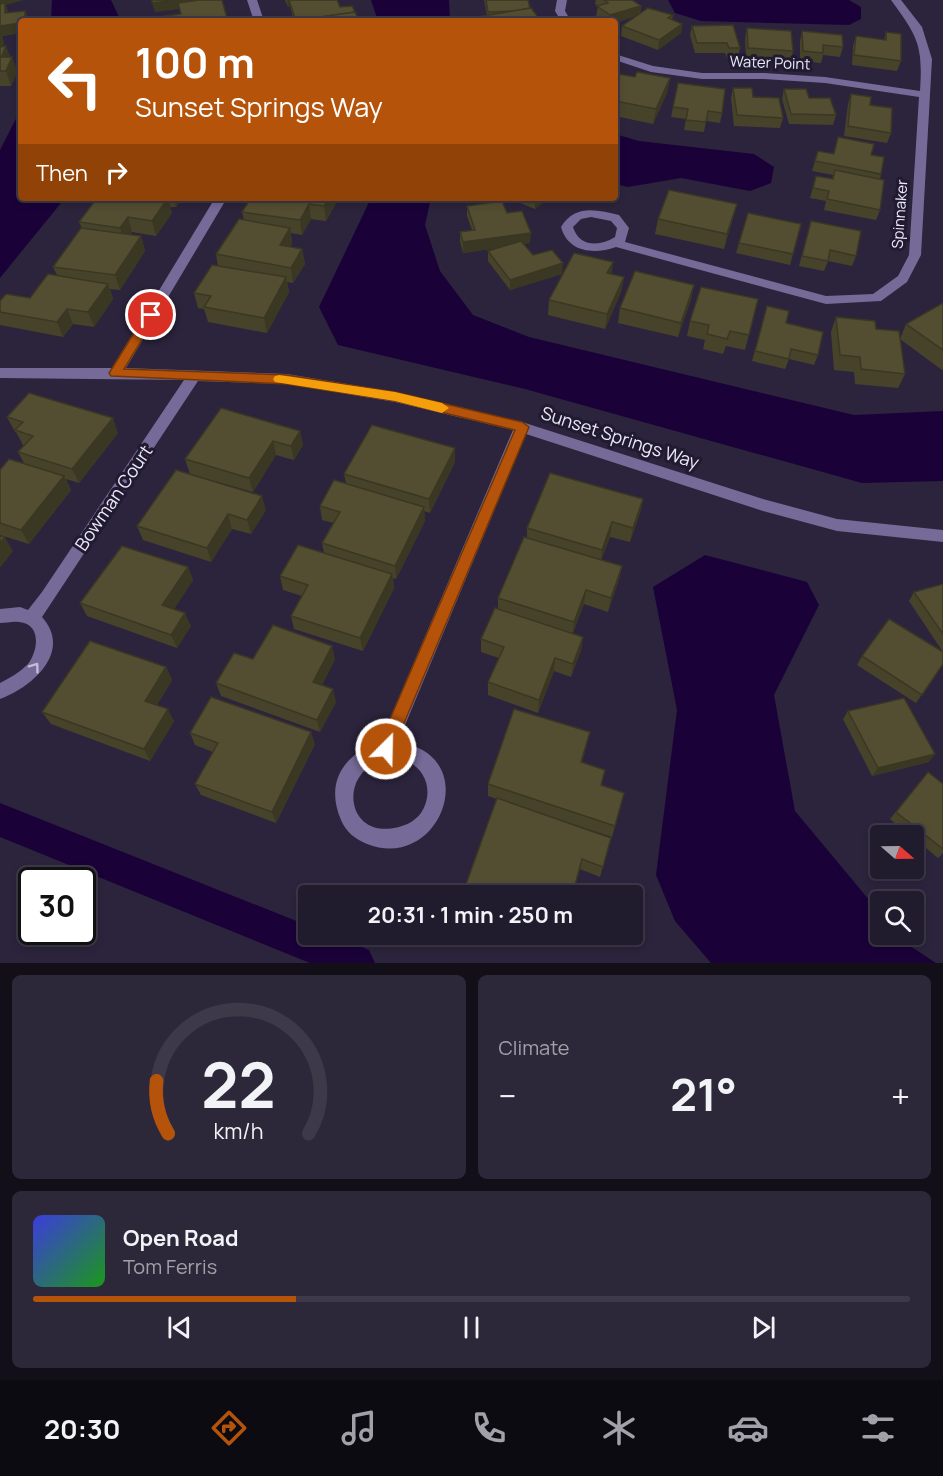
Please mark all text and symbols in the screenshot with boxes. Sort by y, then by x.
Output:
text: 100 m [135,33,255,91]
icon: left [36,42,114,120]
street label: Water Point [729,51,811,74]
text: Sunset Springs Way [135,88,383,125]
icon: right [100,156,133,189]
text: Then [36,158,88,188]
street label: Spinnaker [887,178,912,249]
pin [125,289,176,340]
icon: arrive [134,298,167,331]
street label: Sunset Springs Way [538,400,703,474]
street label: Bowman Court [69,440,157,555]
one-way arrow [28,663,39,674]
position arrow [354,717,418,781]
north arrow [870,825,924,879]
map controls [870,825,924,945]
speed limit sign: 30 [18,867,96,945]
button: search [870,891,924,945]
text: 20:31 · 1 min · 250 m [368,900,573,930]
text: Climate [499,1034,570,1061]
text: 22 [202,1041,276,1127]
text: 21° [670,1063,737,1125]
text: − [499,1073,516,1118]
text: + [891,1073,910,1118]
text: km/h [214,1116,264,1145]
text: Open Road [123,1223,238,1253]
text: Tom Ferris [123,1253,217,1280]
icon: previous [163,1311,196,1344]
icon: pause [455,1311,488,1344]
icon: next [747,1311,780,1344]
icon: directions [208,1407,250,1449]
icon: music [338,1407,380,1449]
icon: phone [468,1407,510,1449]
icon: climate [598,1407,640,1449]
icon: car [727,1407,769,1449]
icon: filters [857,1407,899,1449]
text: 20:30 [44,1410,120,1447]

